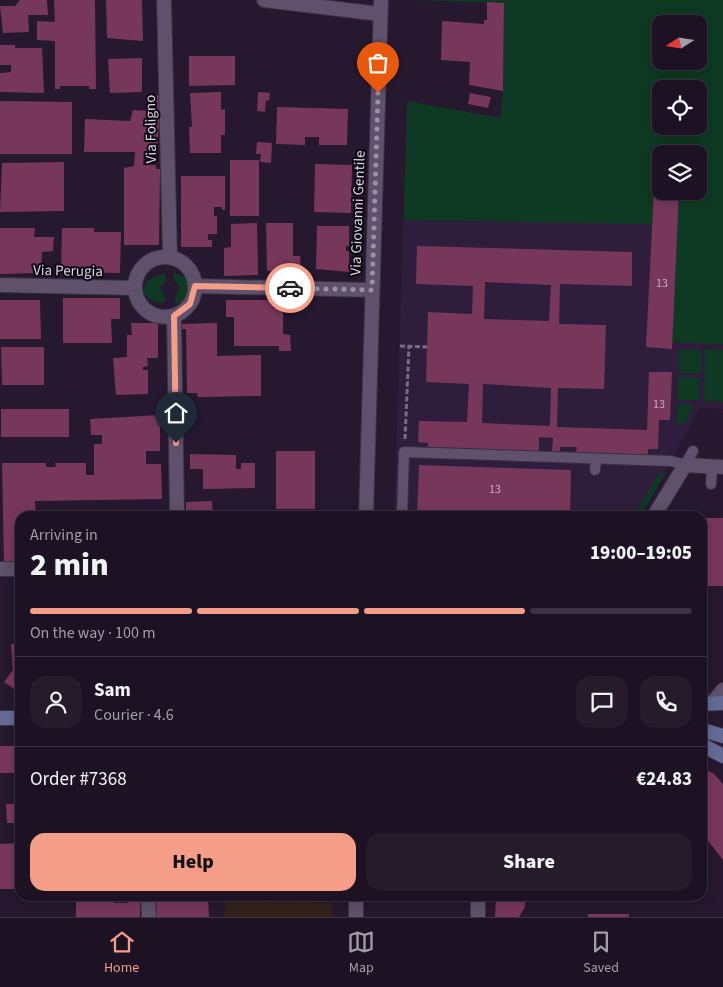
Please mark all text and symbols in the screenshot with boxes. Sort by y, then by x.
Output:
north arrow [652,15,708,70]
map controls [652,15,707,200]
pin [357,42,399,93]
icon: bag [364,49,392,77]
button: locate [652,80,707,135]
street label: Via Foligno [140,94,162,164]
button: layers [652,145,707,200]
street label: Via Giovanni Gentile [345,150,371,276]
street label: Via Perugia [33,260,103,282]
courier [265,263,315,313]
icon: car [276,274,304,302]
house number: 13 [656,275,668,292]
pin [155,392,197,443]
house number: 13 [653,396,665,413]
icon: home [162,399,190,427]
house number: 13 [489,481,501,498]
text: Arriving in [30,524,98,546]
text: 19:00–19:05 [590,540,692,567]
text: 2 min [30,542,109,588]
text: On the way · 100 m [30,622,155,644]
button: person [30,676,82,728]
button: chat [576,676,628,728]
button: phone [640,676,692,728]
text: Sam [94,677,131,704]
text: Courier · 4.6 [94,704,174,726]
text: Order #7368 [30,766,127,793]
text: €24.83 [636,766,692,793]
button: Help [30,833,356,891]
button: Share [366,833,692,891]
tab: Home [104,928,139,978]
tab: Map [347,928,375,978]
tab: Saved [583,928,619,978]

